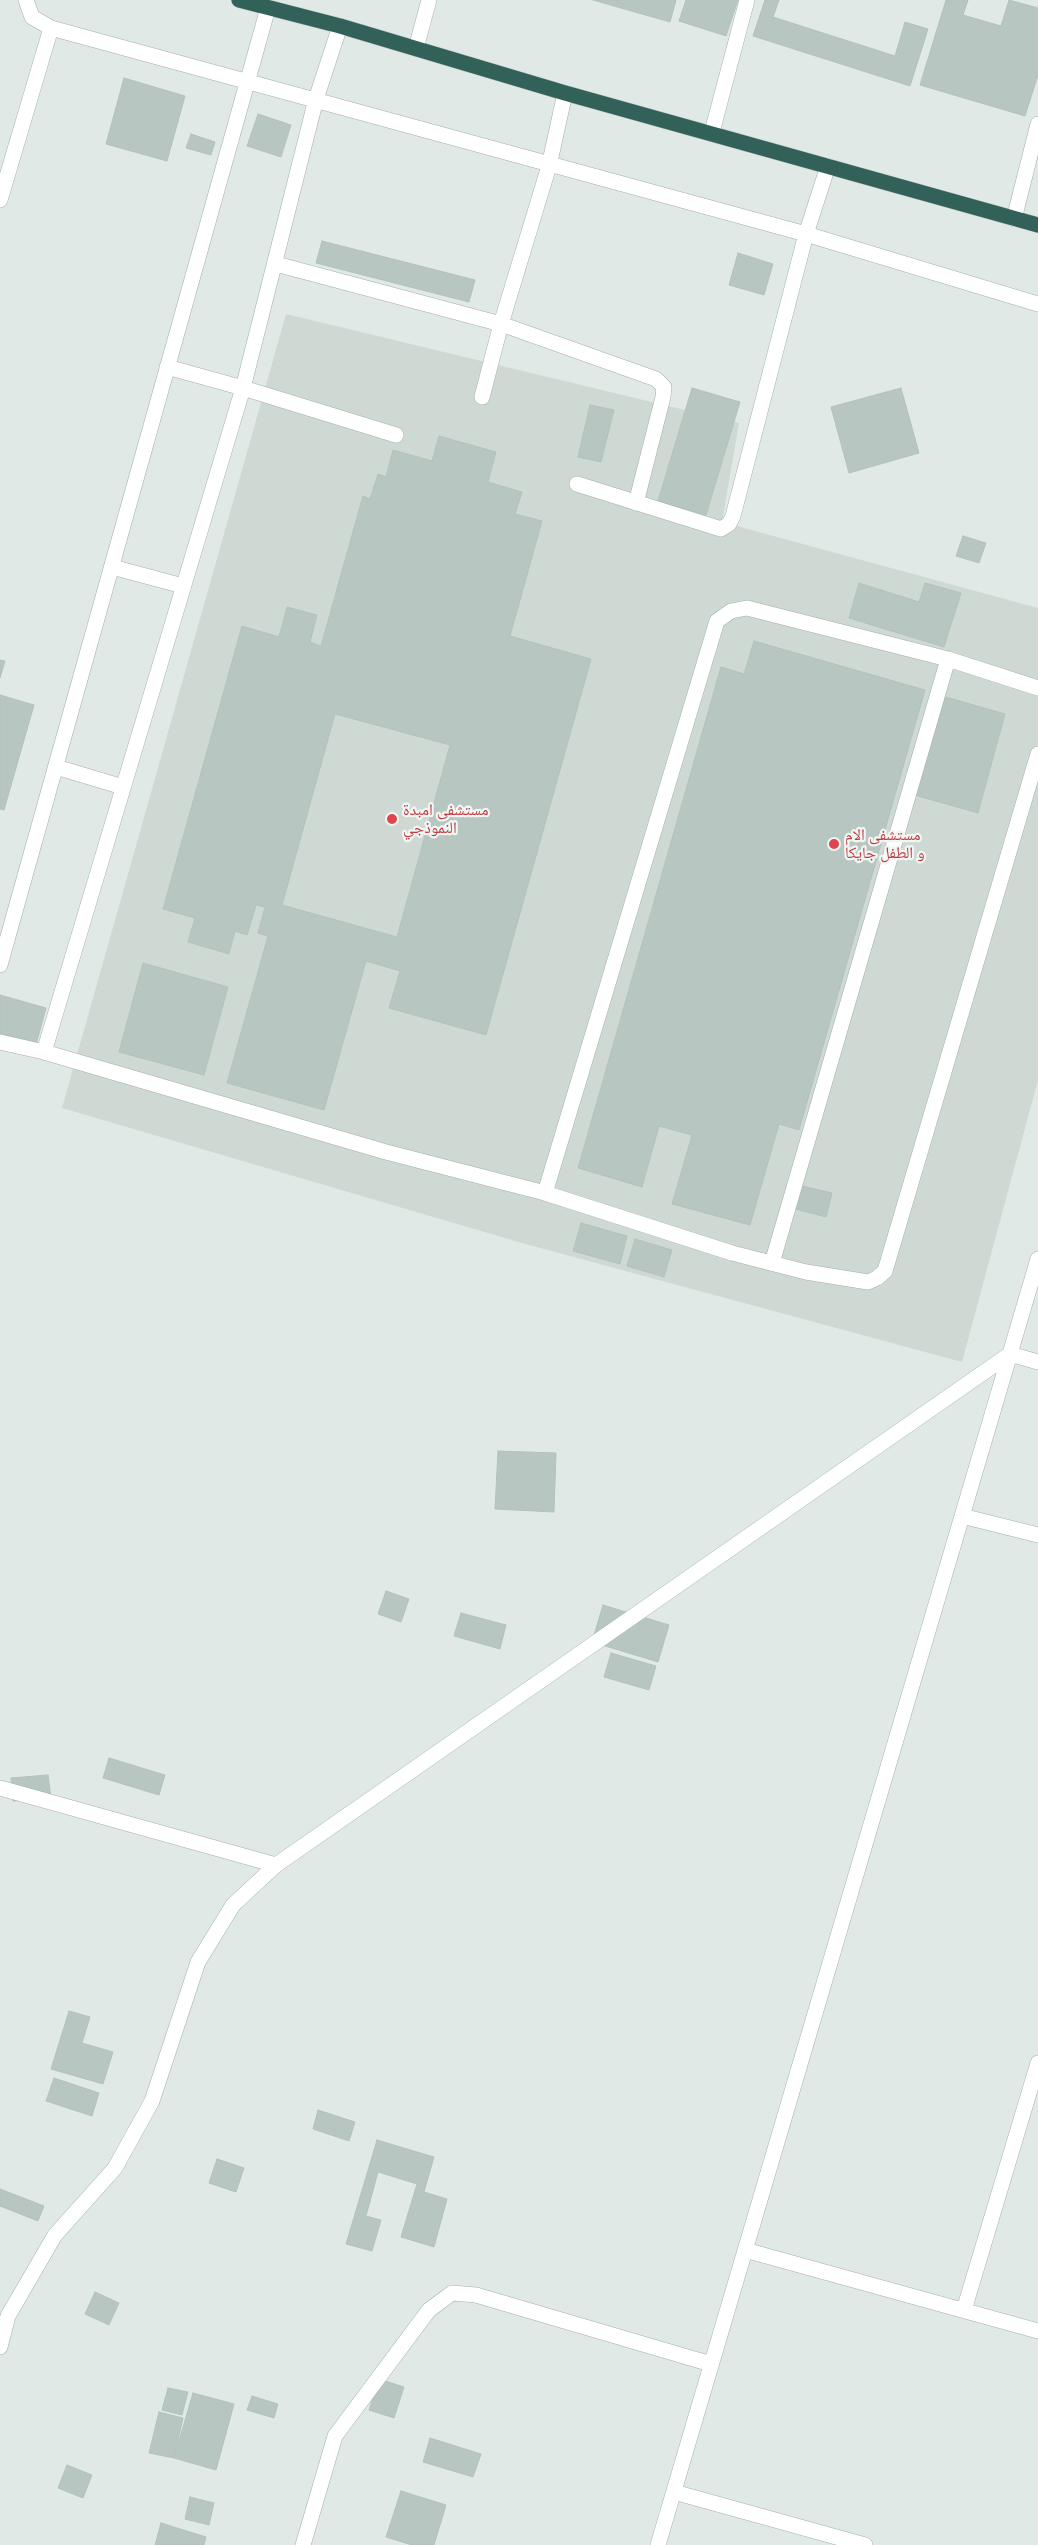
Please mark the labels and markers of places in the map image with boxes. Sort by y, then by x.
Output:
place label: مستشفى امبدة النموذجي [403,800,489,838]
marker: مستشفى امبدة النموذجي [385,812,399,826]
place label: مستشفى الام و الطفل جايكا [845,825,925,863]
marker: مستشفى الام و الطفل جايكا [827,837,841,851]

